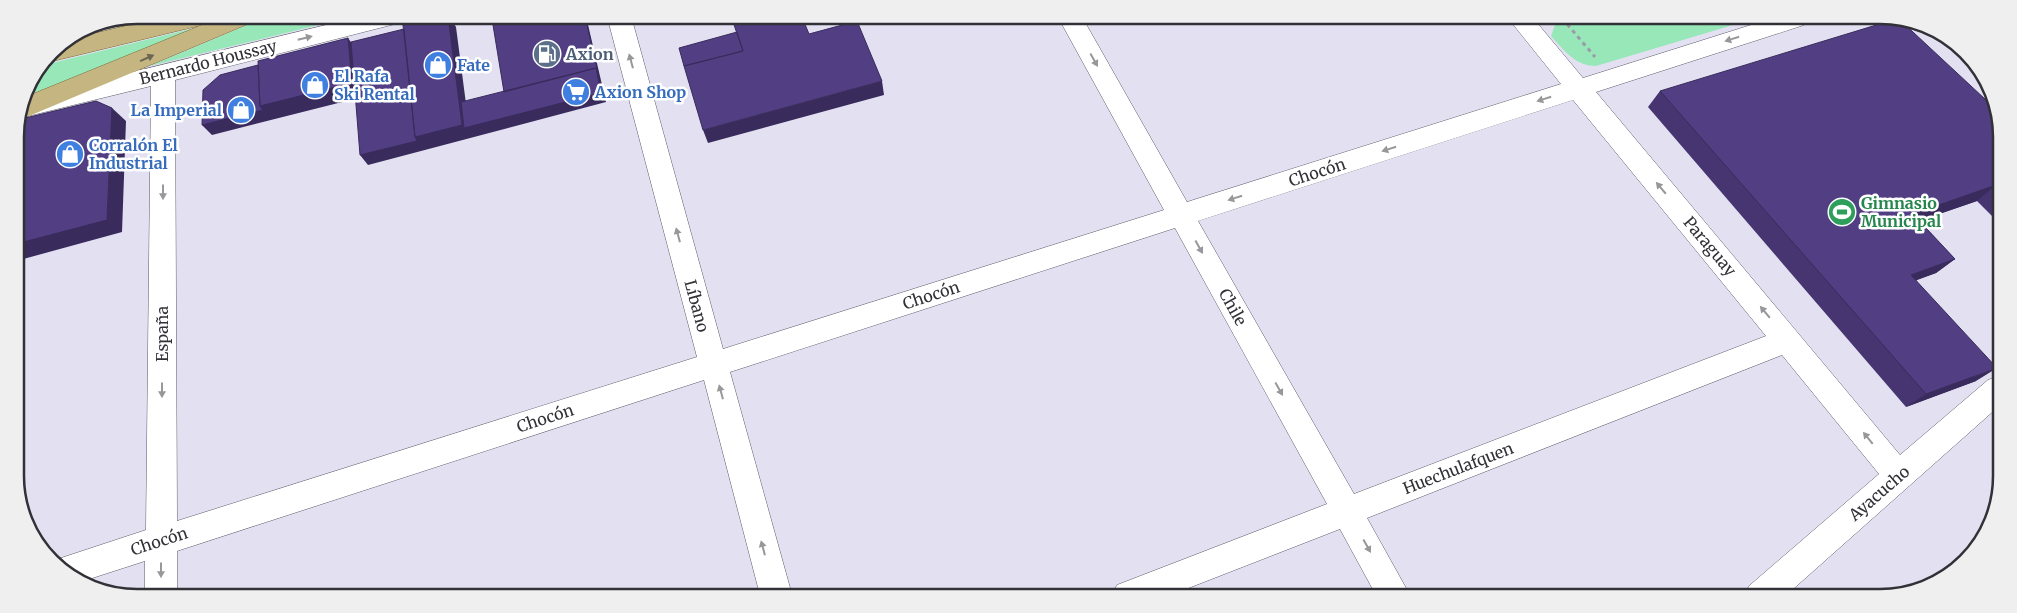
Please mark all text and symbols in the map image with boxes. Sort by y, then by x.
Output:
one-way arrow [297,34,312,42]
street label: Bernardo Houssay [137,35,279,89]
one-way arrow [1725,36,1740,43]
fuel station icon: Axion [532,39,562,69]
place label: Axion [565,44,614,64]
shop icon: Fate [423,50,453,80]
one-way arrow [1090,52,1098,67]
one-way arrow [627,53,635,69]
one-way arrow [140,54,154,62]
place label: Fate [457,55,490,75]
place label: El Rafa Ski Rental [334,66,415,104]
shop icon: El Rafa Ski Rental [300,70,330,100]
supermarket icon: Axion Shop [561,77,591,107]
place label: Axion Shop [594,82,686,102]
shop icon: La Imperial [226,95,256,125]
one-way arrow [1537,96,1552,103]
place label: La Imperial [131,100,222,120]
place label: Corralón El Industrial [89,135,178,173]
shop icon: Corralón El Industrial [55,139,85,169]
one-way arrow [1382,145,1397,153]
street label: Chocón [1286,153,1348,191]
one-way arrow [1656,181,1667,194]
one-way arrow [159,185,167,201]
place label: Gimnasio Municipal [1861,193,1941,231]
one-way arrow [1227,195,1242,202]
sports icon: Gimnasio Municipal [1827,197,1857,227]
street label: Paraguay [1679,212,1741,280]
one-way arrow [674,227,682,242]
one-way arrow [1195,240,1203,254]
street label: Chocón [900,276,962,314]
street label: Líbano [680,278,714,334]
street label: Chile [1215,285,1251,329]
street label: España [152,306,172,362]
one-way arrow [1760,306,1771,319]
one-way arrow [158,382,166,398]
one-way arrow [1274,382,1283,395]
one-way arrow [716,384,724,399]
street label: Chocón [514,399,576,437]
one-way arrow [1863,432,1874,445]
street label: Huechulafquen [1400,438,1516,498]
street label: Ayacucho [1844,461,1913,525]
street label: Chocón [128,522,190,560]
one-way arrow [1362,539,1371,552]
one-way arrow [759,541,767,556]
one-way arrow [157,562,165,578]

